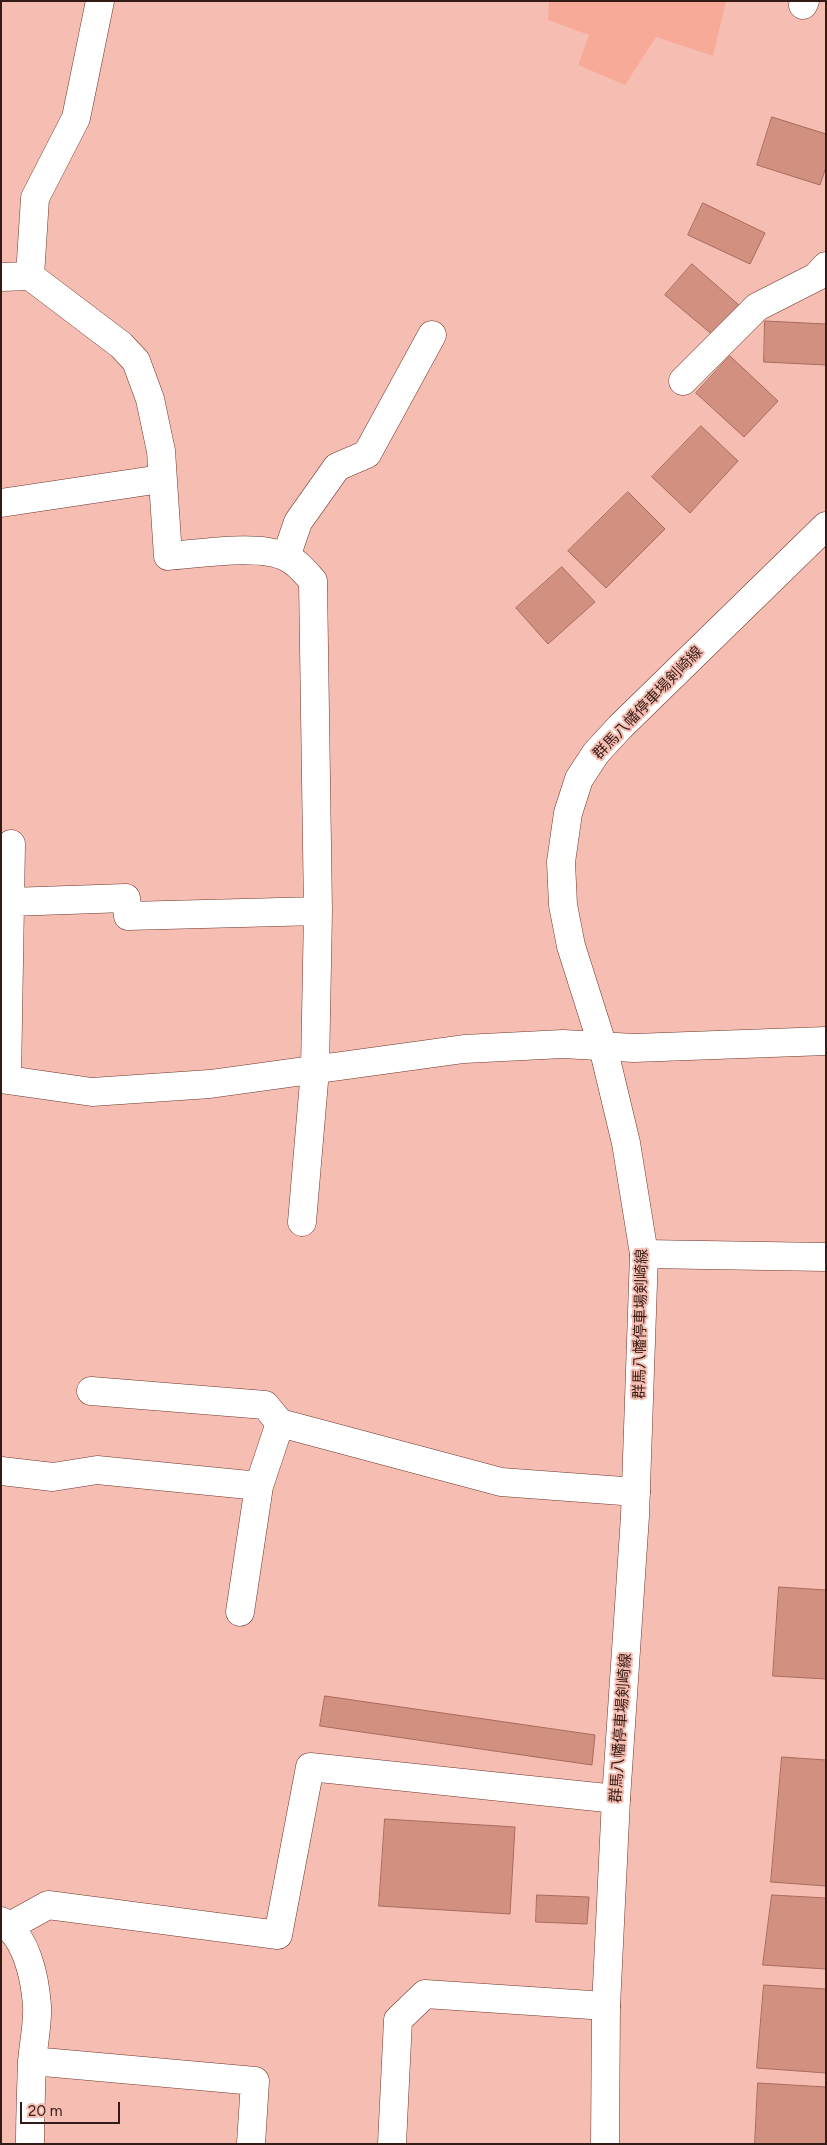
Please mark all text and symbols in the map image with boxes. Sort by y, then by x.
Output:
street label: 群馬八幡停車場剣崎線 [589,643,707,763]
street label: 群馬八幡停車場剣崎線 [631,1249,651,1399]
street label: 群馬八幡停車場剣崎線 [607,1653,635,1803]
scale bar [22,2092,122,2124]
text: 20 m [28,2102,62,2120]

